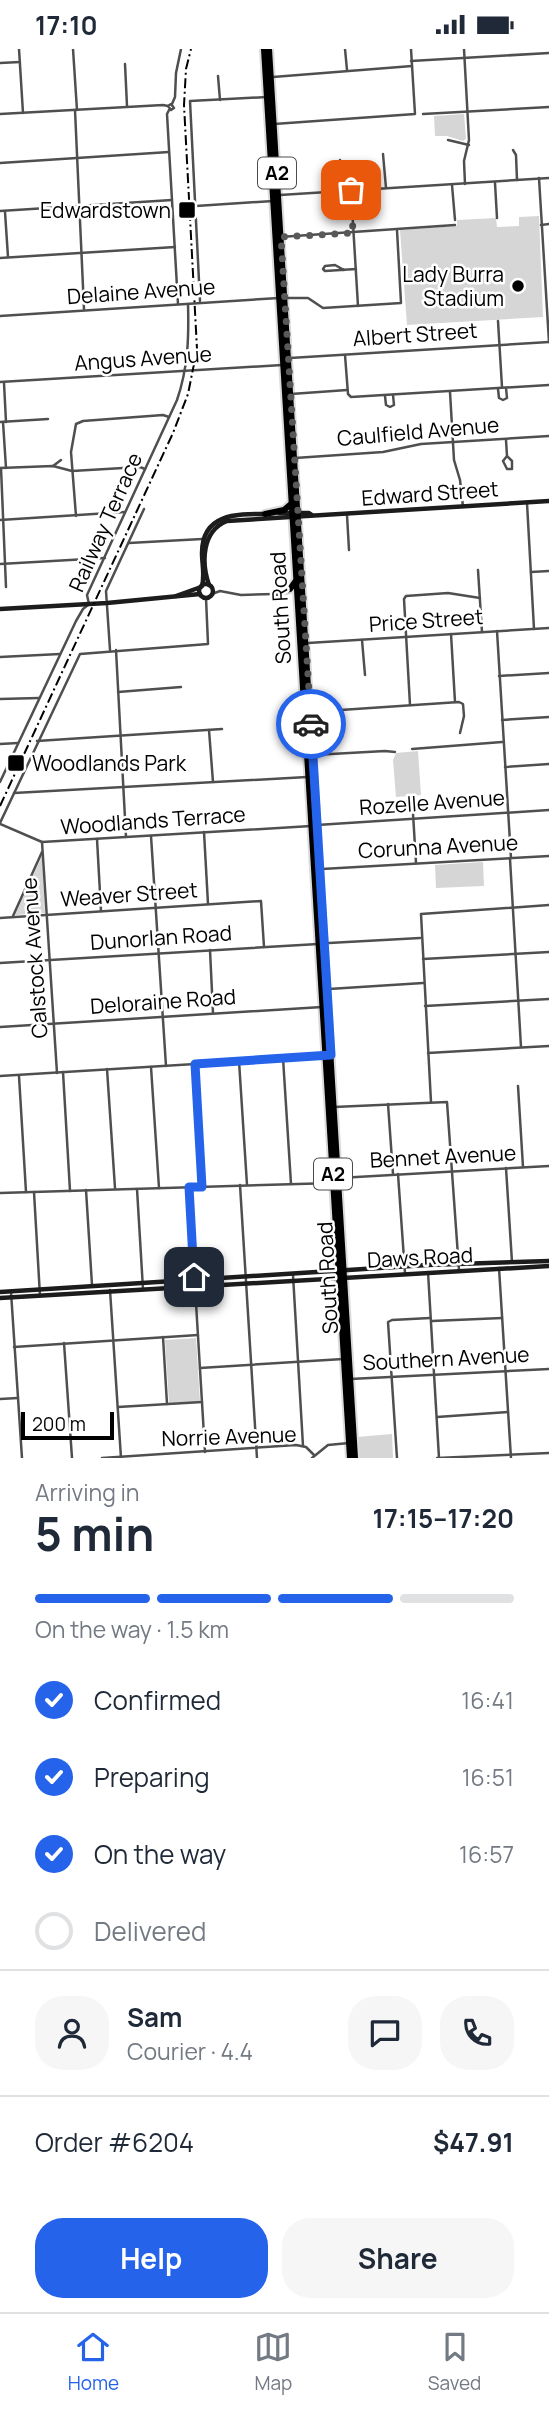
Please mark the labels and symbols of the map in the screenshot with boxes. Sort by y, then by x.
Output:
road number: A2 [258,157,296,189]
pin [321,160,381,220]
place label: Edwardstown [40,196,171,224]
marker: Edwardstown [177,200,197,220]
place label: Lady Burra Stadium [402,260,504,312]
street label: Delaine Avenue [66,272,216,310]
marker: Lady Burra Stadium [510,278,526,294]
street label: Albert Street [352,316,478,352]
street label: Angus Avenue [73,339,213,377]
street label: Caulfield Avenue [336,410,500,452]
street label: Railway Terrace [62,448,148,596]
street label: Edward Street [361,474,499,512]
street label: South Road [263,551,297,665]
street label: Price Street [368,602,484,638]
courier [276,689,346,759]
place label: Woodlands Park [32,749,187,777]
marker: Woodlands Park [6,753,26,773]
street label: Rozelle Avenue [358,783,506,821]
street label: Woodlands Terrace [60,800,246,840]
street label: Corunna Avenue [357,828,519,864]
street label: Weaver Street [59,875,199,913]
street label: Calstock Avenue [14,877,54,1039]
street label: Dunorlan Road [89,918,233,956]
street label: Deloraine Road [89,982,237,1020]
street label: Bennet Avenue [369,1138,517,1174]
road number: A2 [314,1159,352,1189]
street label: South Road [310,1221,344,1335]
street label: Daws Road [366,1240,474,1274]
pin [164,1247,224,1307]
street label: Southern Avenue [362,1340,530,1376]
scale bar [21,1409,114,1441]
street label: Norrie Avenue [161,1420,297,1452]

